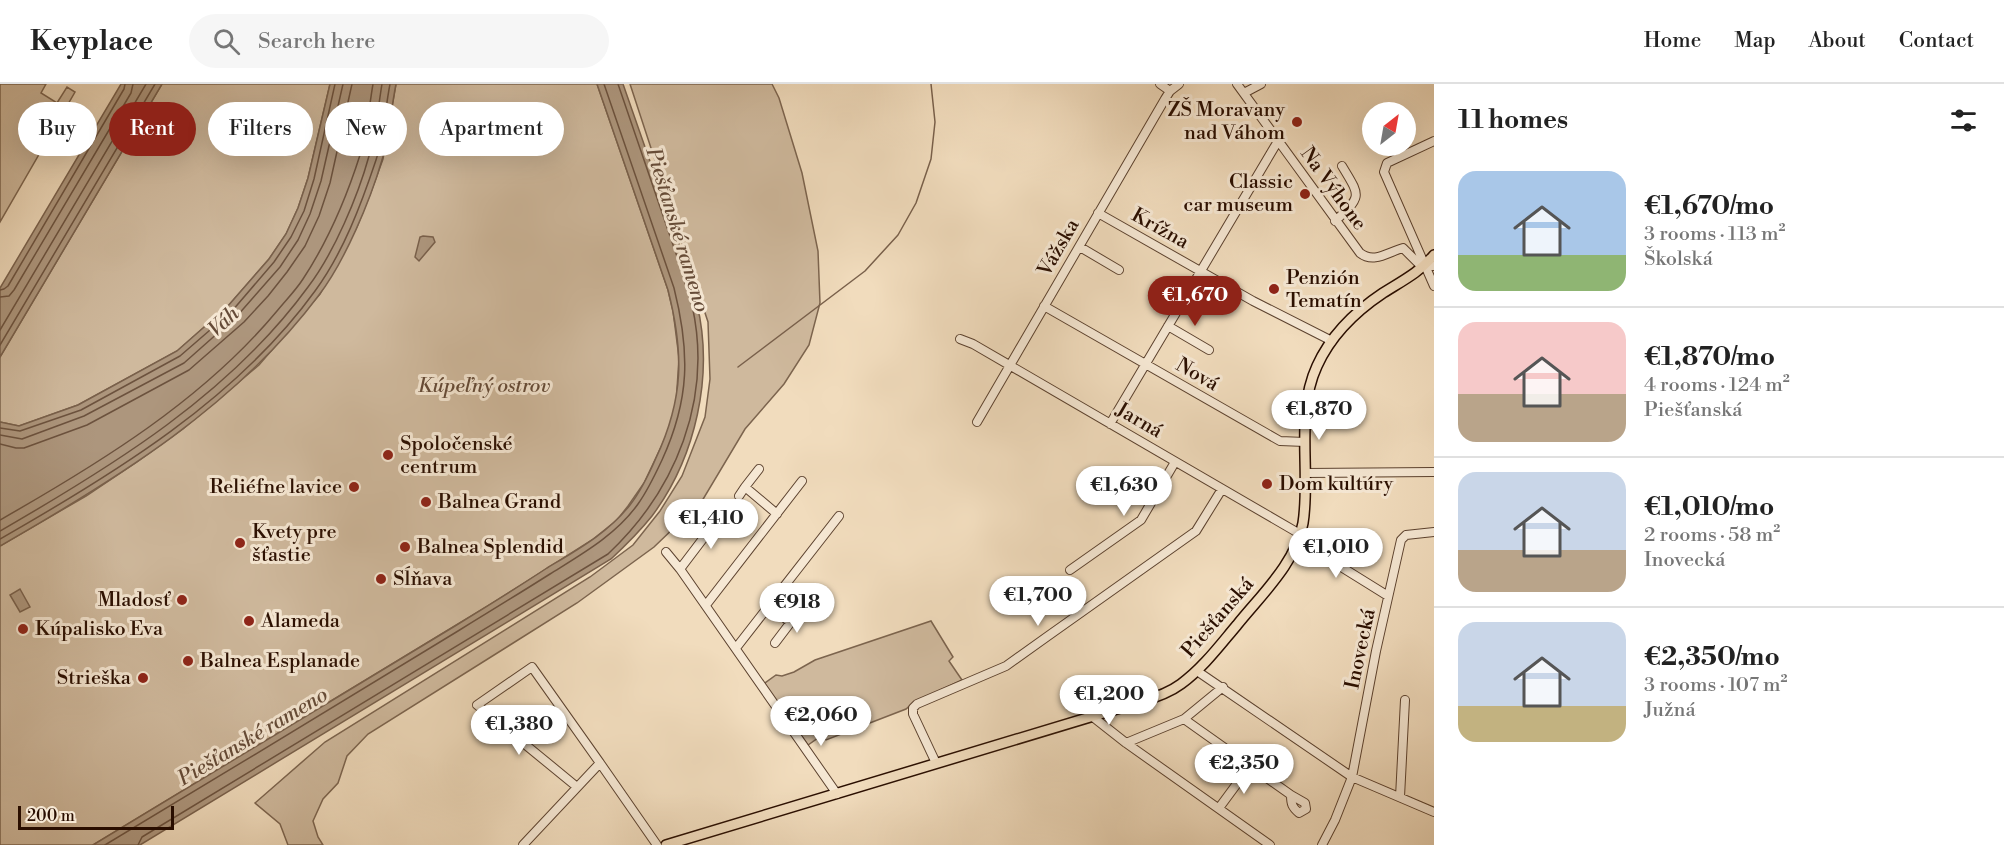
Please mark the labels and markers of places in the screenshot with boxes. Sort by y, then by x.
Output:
place label: ZŠ Moravany nad Váhom [1167,97,1285,146]
marker: ZŠ Moravany nad Váhom [1290,115,1304,129]
place label: Classic car museum [1183,170,1293,218]
marker: Classic car museum [1298,187,1312,201]
place label: Penzión Tematín [1286,266,1362,314]
pin: €1,670 [1146,276,1244,327]
marker: Penzión Tematín [1267,282,1281,296]
pin: €1,870 [1270,390,1368,441]
place label: Spoločenské centrum [400,432,513,480]
marker: Spoločenské centrum [381,448,395,462]
pin: €1,630 [1075,466,1173,517]
place label: Dom kultúry [1279,472,1394,497]
place label: Reliéfne lavice [210,475,342,500]
marker: Dom kultúry [1260,477,1274,491]
marker: Reliéfne lavice [347,480,361,494]
place label: Balnea Grand [437,490,562,515]
marker: Balnea Grand [419,495,433,509]
pin: €1,410 [662,499,760,550]
place label: Kvety pre šťastie [252,520,337,568]
pin: €1,010 [1287,528,1385,579]
place label: Balnea Splendid [416,535,564,560]
marker: Kvety pre šťastie [233,536,247,550]
marker: Balnea Splendid [398,540,412,554]
place label: Sĺňava [393,566,453,592]
marker: Sĺňava [374,572,388,586]
pin: €1,700 [989,576,1087,627]
pin: €918 [761,583,833,634]
place label: Mladosť [98,588,171,613]
marker: Mladosť [175,593,189,607]
place label: Alameda [260,609,341,634]
marker: Alameda [242,614,256,628]
place label: Kúpalisko Eva [35,617,164,642]
marker: Kúpalisko Eva [16,622,30,636]
place label: Balnea Esplanade [199,649,360,674]
marker: Balnea Esplanade [181,654,195,668]
place label: Strieška [57,666,132,691]
marker: Strieška [136,671,150,685]
pin: €1,200 [1060,675,1158,726]
pin: €2,060 [772,696,870,747]
pin: €1,380 [470,705,568,756]
pin: €2,350 [1195,744,1293,795]

